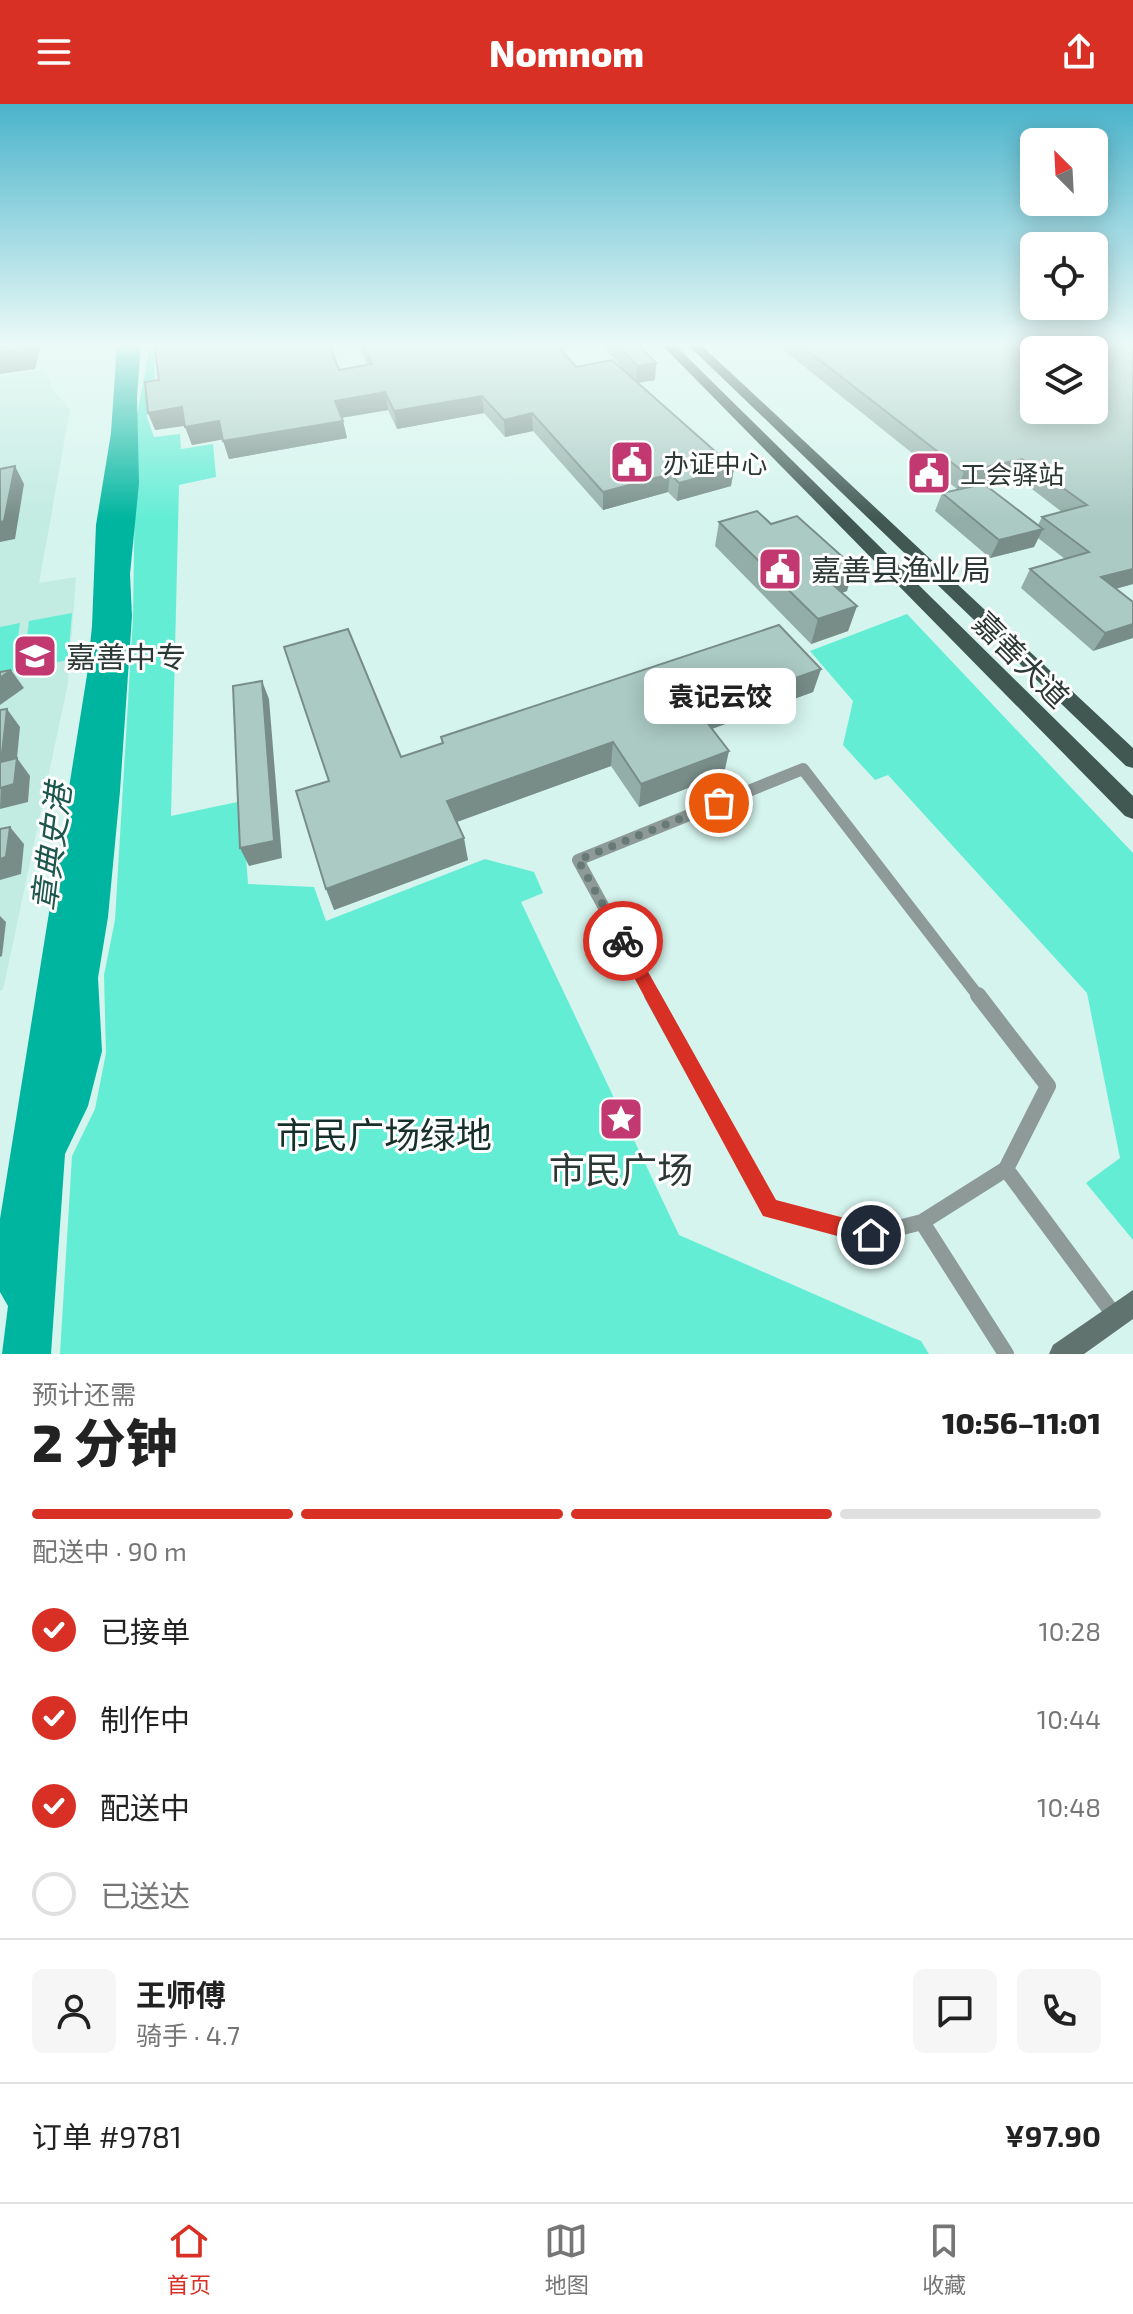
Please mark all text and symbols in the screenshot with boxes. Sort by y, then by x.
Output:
icon: menu [32,30,76,74]
icon: share [1057,30,1101,74]
text: Nomnom [489,31,644,74]
north arrow [1020,128,1108,216]
map controls [1020,128,1108,424]
button: locate [1020,232,1108,320]
button: layers [1020,336,1108,424]
public building icon: 办证中心 [608,438,656,486]
place label: 办证中心 [663,447,767,478]
public building icon: 工会驿站 [905,449,953,497]
place label: 工会驿站 [960,458,1064,489]
public building icon: 嘉善县渔业局 [756,545,804,593]
place label: 嘉善县渔业局 [811,551,991,587]
street label: 嘉善大道 [967,604,1077,714]
school or university icon: 嘉善中专 [11,632,59,680]
place label: 嘉善中专 [66,638,186,674]
callout: 袁记云饺 [643,667,795,723]
text: 袁记云饺 [668,680,772,711]
pin [685,769,753,837]
water label: 章典史港 [23,777,77,913]
icon: bag [697,781,741,825]
courier [583,901,663,981]
icon: bike [601,919,645,963]
place icon: 市民广场 [597,1095,645,1143]
park label: 市民广场绿地 [276,1112,492,1155]
place label: 市民广场 [549,1147,693,1190]
pin [837,1201,905,1269]
icon: home [849,1213,893,1257]
text: 预计还需 [32,1378,136,1409]
text: 10:56–11:01 [942,1404,1101,1440]
text: 2 分钟 [32,1410,178,1472]
text: 配送中 · 90 m [32,1535,187,1566]
icon: check [32,1608,76,1652]
text: 已接单 [100,1613,190,1649]
text: 10:28 [1038,1615,1101,1646]
icon: check [32,1696,76,1740]
text: 制作中 [100,1701,190,1737]
text: 10:44 [1037,1703,1101,1734]
icon: check [32,1784,76,1828]
text: 配送中 [100,1789,190,1825]
text: 10:48 [1037,1791,1101,1822]
text: 已送达 [100,1877,190,1913]
button: person [32,1969,116,2053]
button: chat [913,1969,997,2053]
button: phone [1017,1969,1101,2053]
text: 王师傅 [136,1976,226,2012]
text: 骑手 · 4.7 [136,2019,240,2050]
text: ¥97.90 [1005,2117,1101,2153]
text: 订单 #9781 [32,2118,182,2154]
tab: 首页 [167,2219,211,2299]
tab: 地图 [544,2219,588,2299]
tab: 收藏 [922,2219,966,2299]

